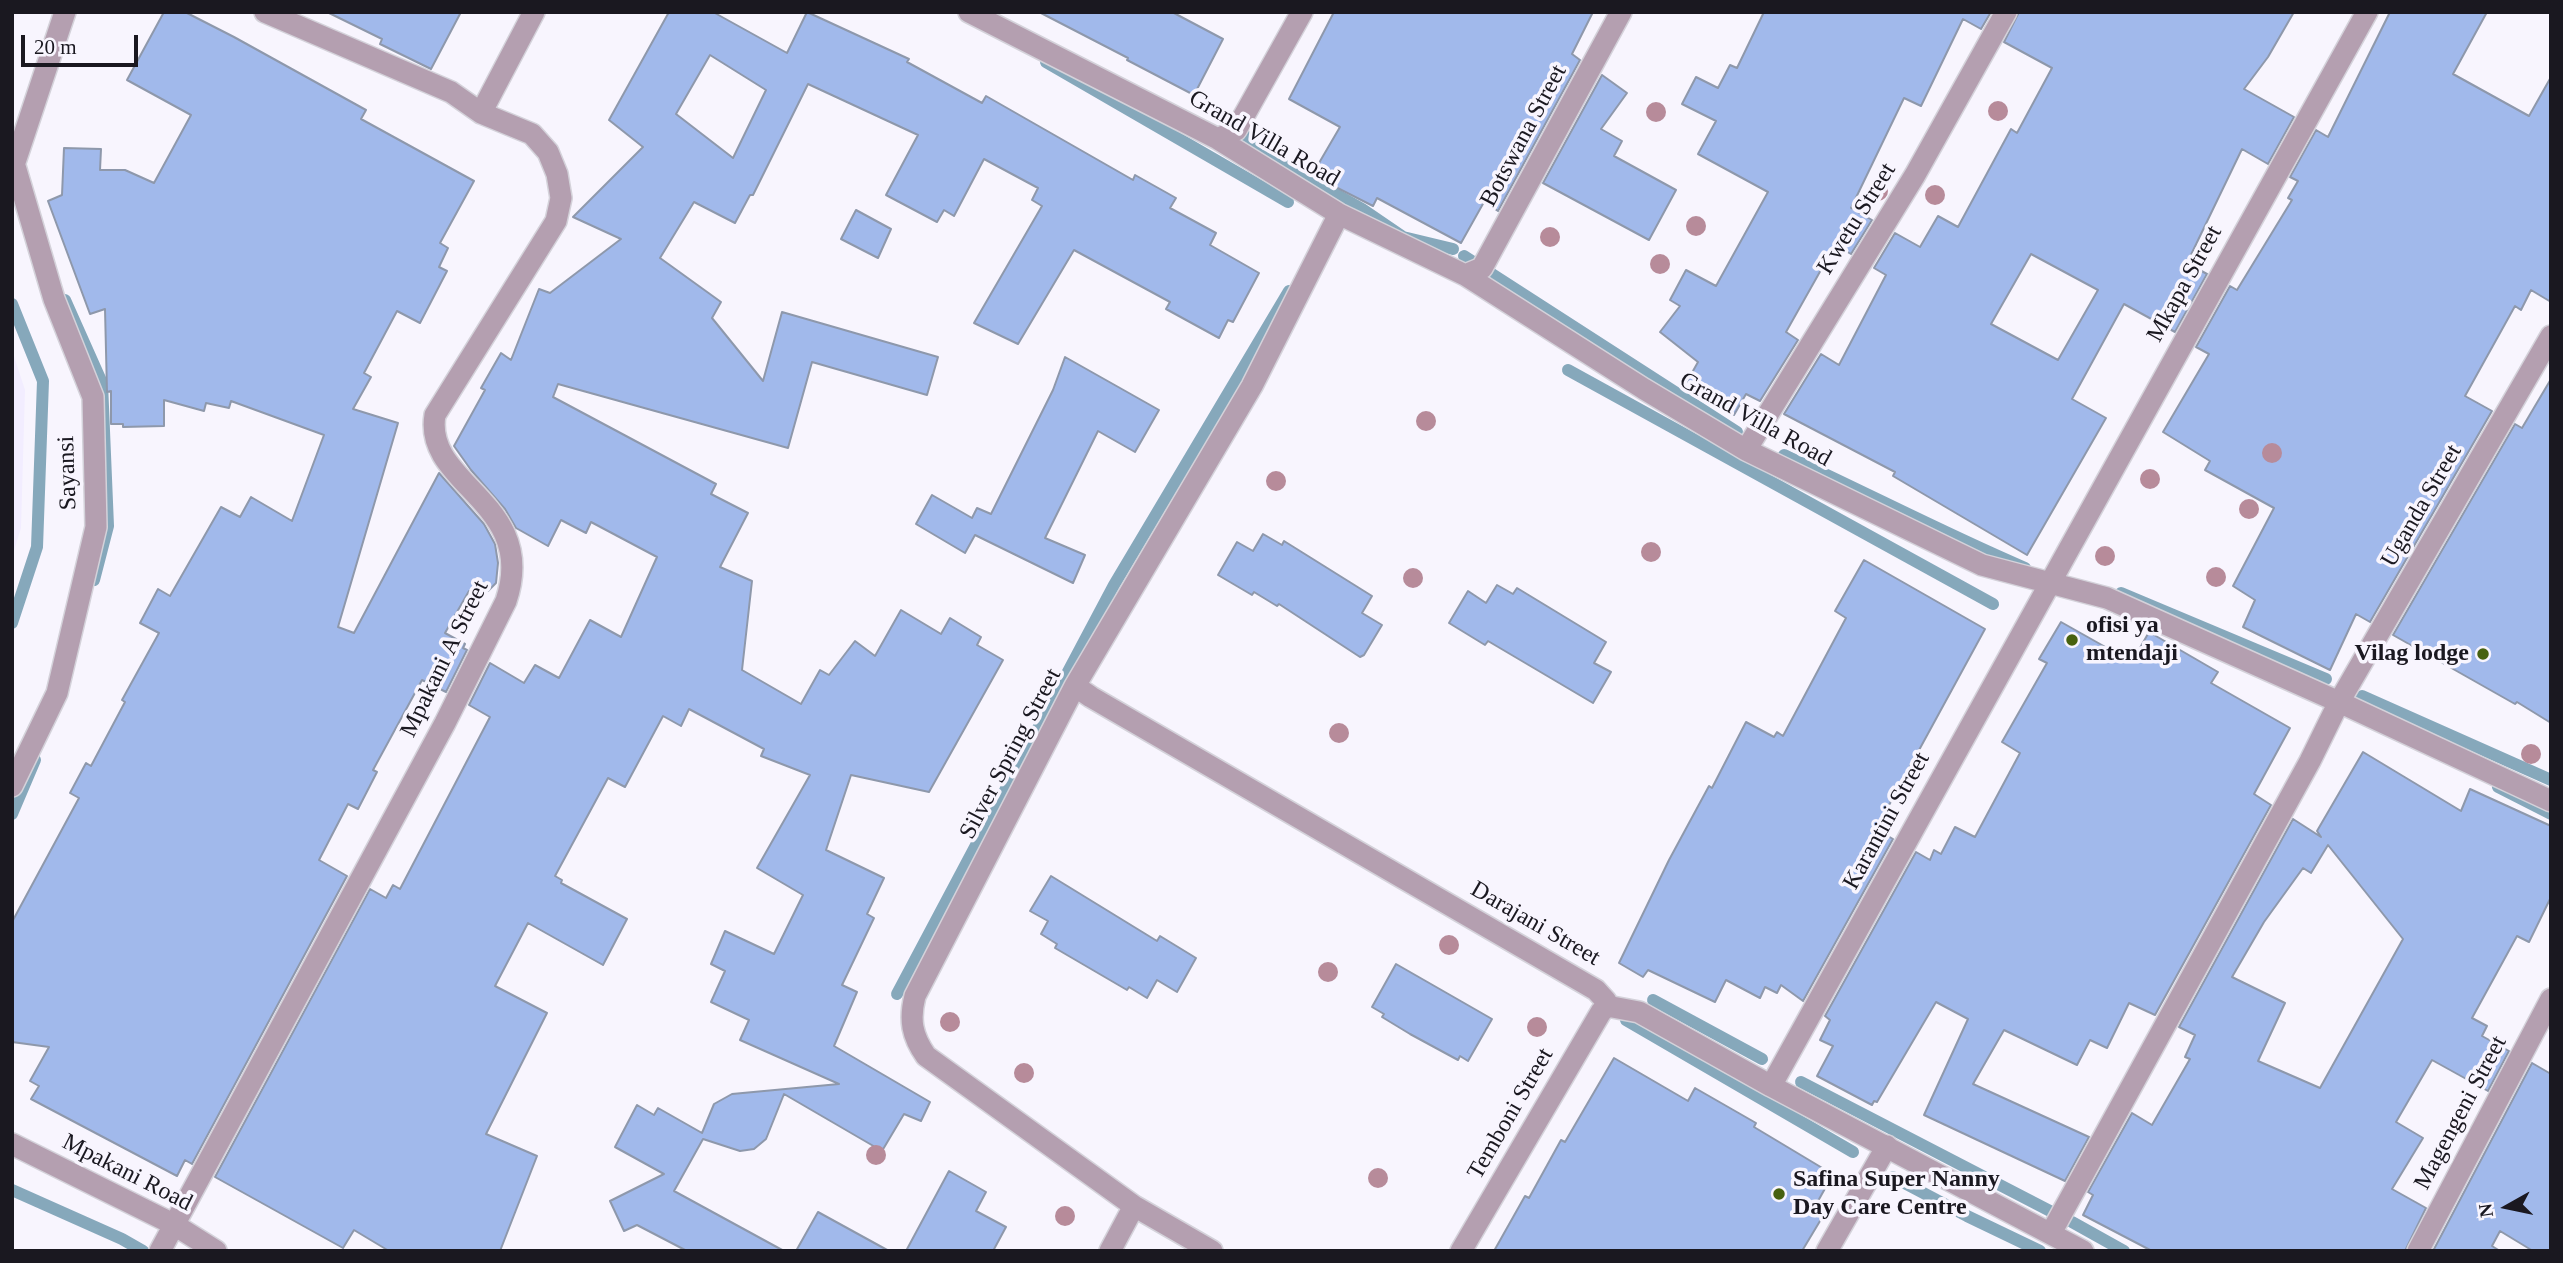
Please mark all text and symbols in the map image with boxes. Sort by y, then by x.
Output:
scale bar [24,21,142,65]
text: 20 m [34,35,77,59]
street label: Botswana Street [1475,60,1573,212]
street label: Grand Villa Road [1184,84,1344,194]
street label: Kwetu Street [1811,158,1903,280]
street label: Mkapa Street [2141,221,2229,347]
street label: Grand Villa Road [1674,366,1836,474]
street label: Sayansi [52,435,84,511]
street label: Uganda Street [2375,440,2469,572]
street label: Mpakani A Street [395,576,495,742]
place label: ofisi ya mtendaji [2086,612,2178,668]
marker: ofisi ya mtendaji [2064,632,2080,648]
place label: Vilag lodge [2355,640,2469,668]
marker: Vilag lodge [2475,646,2491,662]
street label: Silver Spring Street [954,664,1068,844]
street label: Karantini Street [1837,747,1937,895]
street label: Darajani Street [1465,875,1605,973]
street label: Magengeni Street [2408,1031,2514,1195]
street label: Temboni Street [1462,1043,1560,1185]
street label: Mpakani Road [57,1128,197,1218]
place label: Safina Super Nanny Day Care Centre [1793,1166,2000,1222]
north arrow [2472,1172,2542,1242]
marker: Safina Super Nanny Day Care Centre [1771,1186,1787,1202]
text: N [2474,1202,2497,1219]

